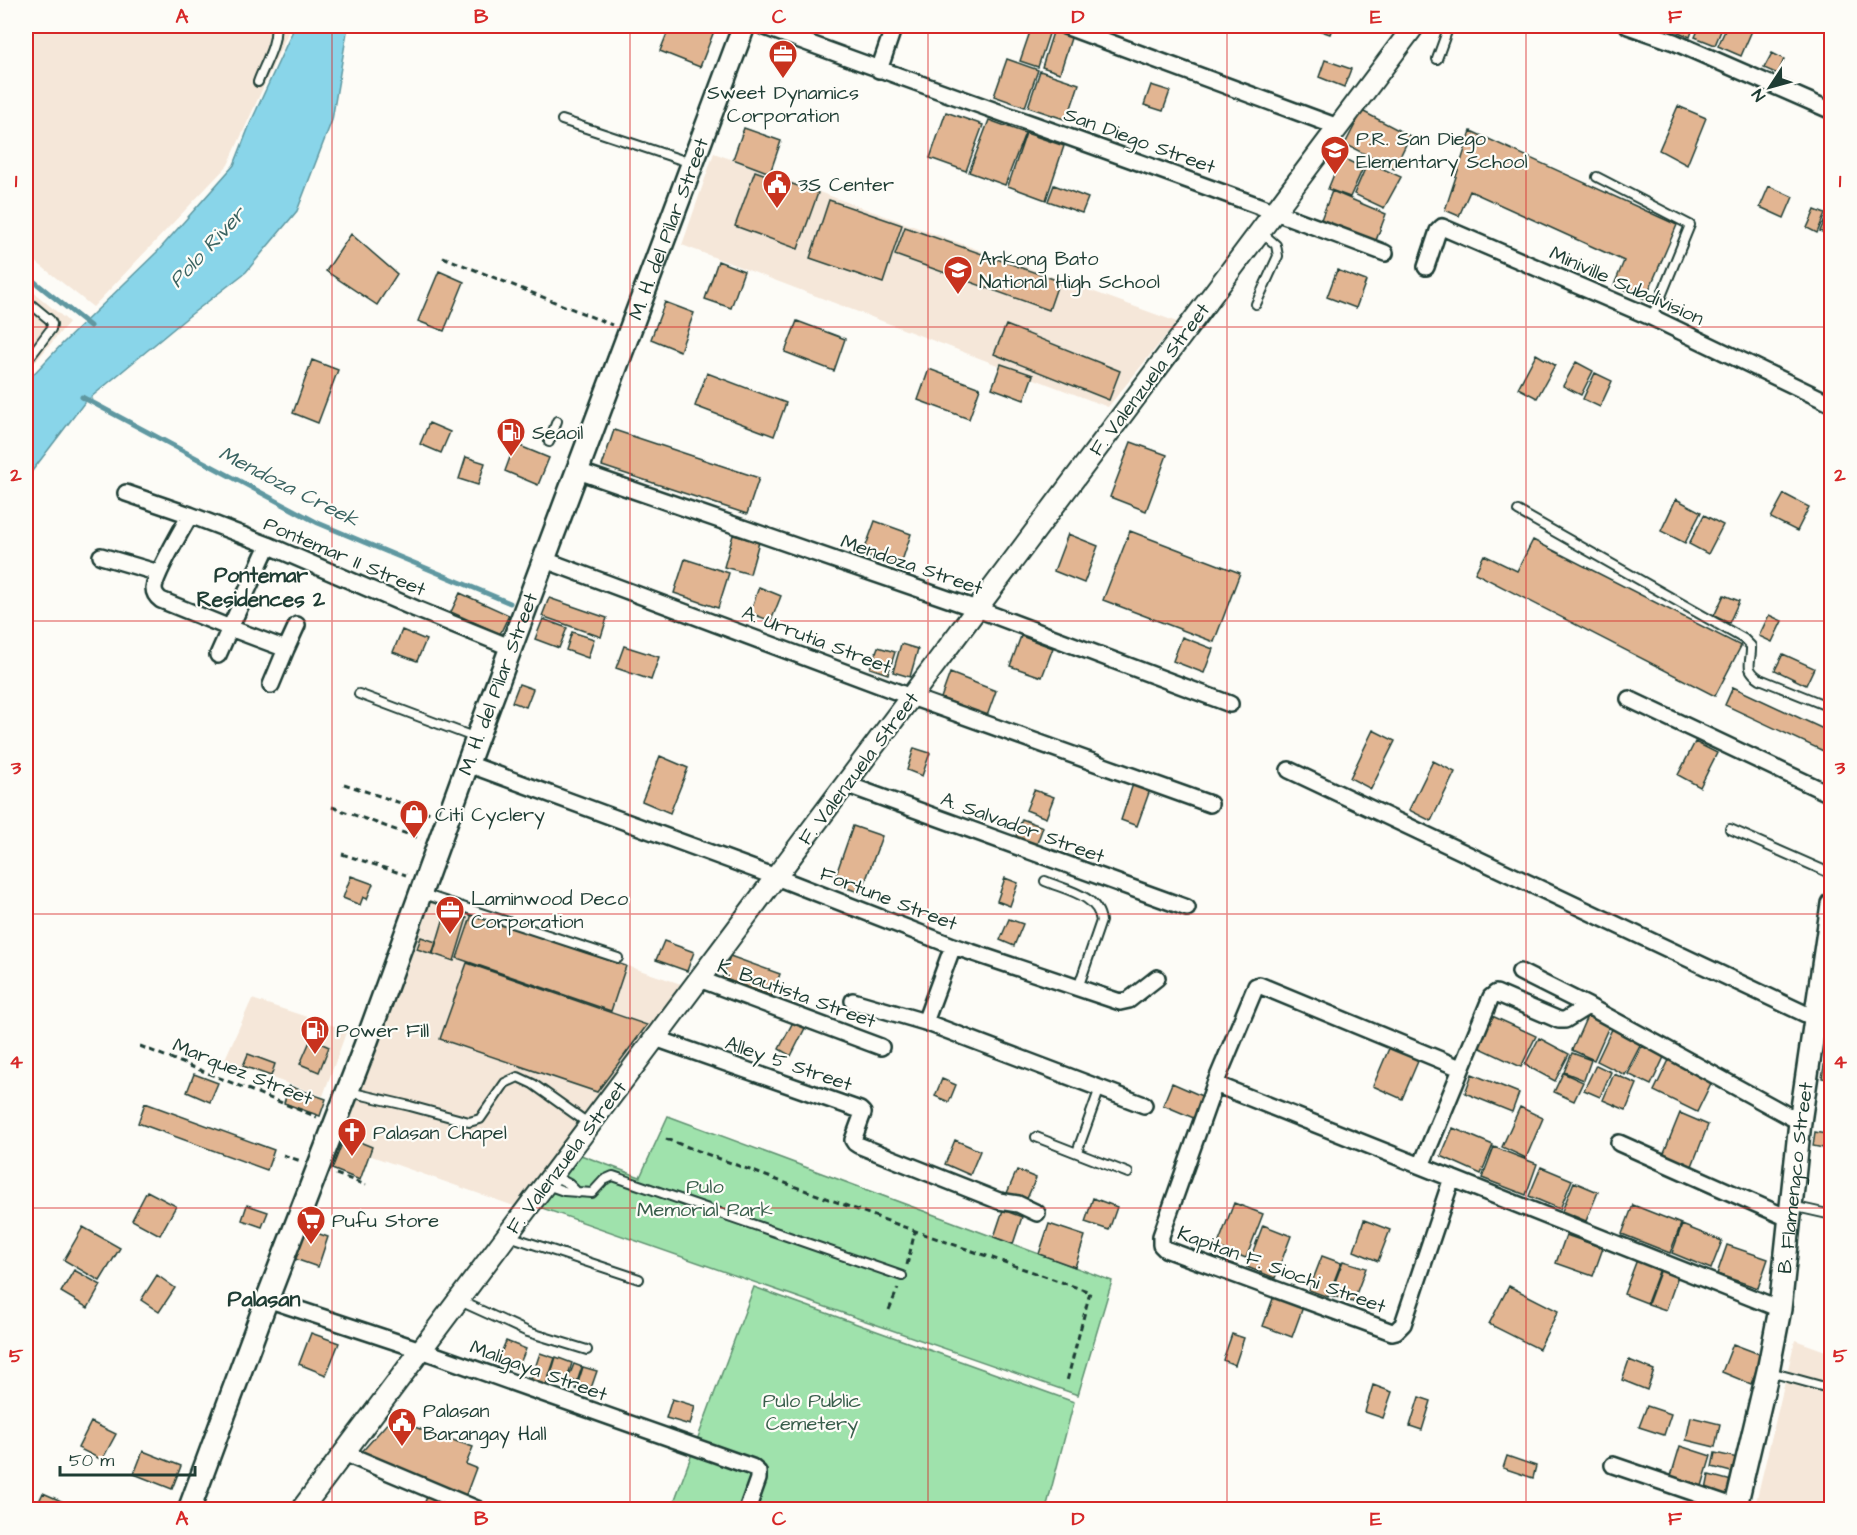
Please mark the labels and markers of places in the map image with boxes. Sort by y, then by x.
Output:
office icon: Sweet Dynamics Corporation [767,38,799,80]
place label: Sweet Dynamics Corporation [707,79,859,130]
place label: P.R. San Diego Elementary School [1356,125,1528,177]
school or university icon: P.R. San Diego Elementary School [1319,134,1351,176]
public building icon: 3S Center [761,168,793,210]
place label: 3S Center [798,171,894,199]
place label: Arkong Bato National High School [979,245,1160,297]
school or university icon: Arkong Bato National High School [942,254,974,296]
fuel station icon: Seaoil [495,416,527,458]
place label: Seaoil [532,419,583,447]
shop icon: Citi Cyclery [398,798,430,840]
place label: Citi Cyclery [435,801,545,830]
place label: Laminwood Deco Corporation [471,885,628,936]
office icon: Laminwood Deco Corporation [434,894,466,936]
fuel station icon: Power Fill [299,1014,331,1056]
place label: Power Fill [336,1017,429,1045]
church icon: Palasan Chapel [336,1116,368,1158]
place label: Palasan Chapel [373,1119,507,1147]
supermarket icon: Pufu Store [295,1204,327,1246]
place label: Pufu Store [332,1207,439,1235]
place label: Palasan Barangay Hall [423,1397,547,1449]
public building icon: Palasan Barangay Hall [386,1406,418,1448]

